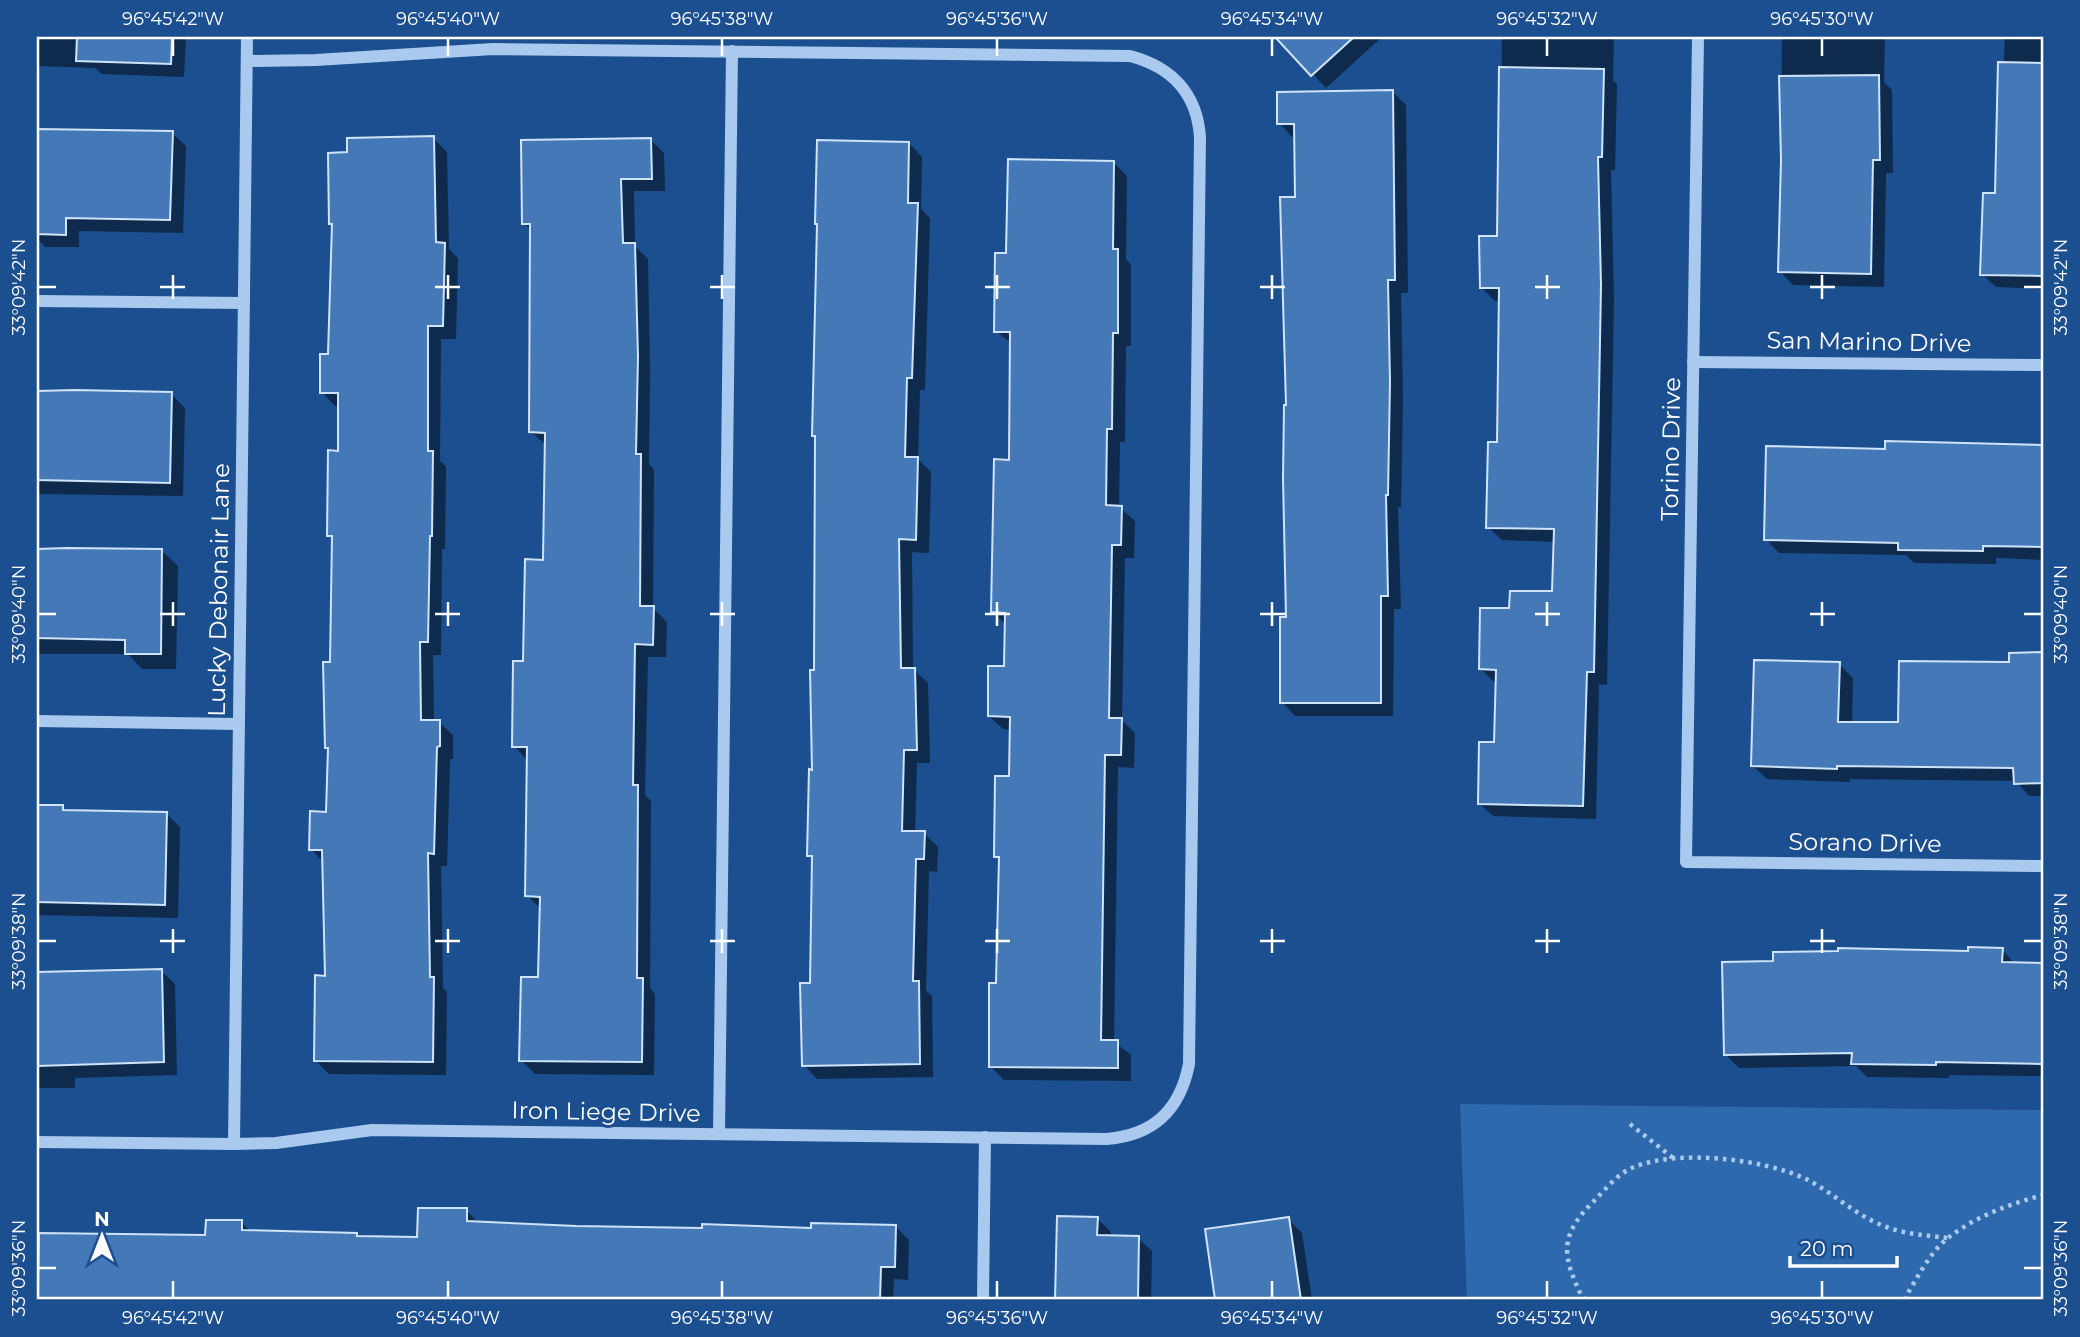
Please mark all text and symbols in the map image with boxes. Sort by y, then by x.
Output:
text: 96°45'42"W [122,8,224,30]
text: 96°45'40"W [396,8,500,30]
text: 96°45'38"W [671,8,773,30]
text: 96°45'36"W [946,8,1048,30]
text: 96°45'34"W [1221,8,1323,30]
text: 96°45'32"W [1496,8,1598,30]
text: 96°45'30"W [1770,8,1874,30]
text: 33°09'42"N [8,239,30,335]
text: 33°09'42"N [2050,239,2072,335]
street label: San Marino Drive [1766,325,1972,358]
street label: Torino Drive [1655,377,1686,521]
street label: Lucky Debonair Lane [202,463,235,717]
text: 33°09'40"N [8,565,30,663]
text: 33°09'40"N [2050,565,2072,663]
street label: Sorano Drive [1788,827,1942,858]
text: 33°09'38"N [8,892,30,990]
text: 33°09'38"N [2050,892,2072,990]
street label: Iron Liege Drive [511,1095,701,1128]
north arrow [66,1200,136,1270]
text: N [94,1208,110,1231]
text: 33°09'36"N [8,1220,30,1316]
text: 33°09'36"N [2050,1220,2072,1316]
scale bar [1790,1225,1896,1269]
text: 20 m [1800,1236,1854,1261]
text: 96°45'42"W [122,1307,224,1329]
text: 96°45'40"W [396,1307,500,1329]
text: 96°45'38"W [671,1307,773,1329]
text: 96°45'36"W [946,1307,1048,1329]
text: 96°45'34"W [1221,1307,1323,1329]
text: 96°45'32"W [1496,1307,1598,1329]
text: 96°45'30"W [1770,1307,1874,1329]

